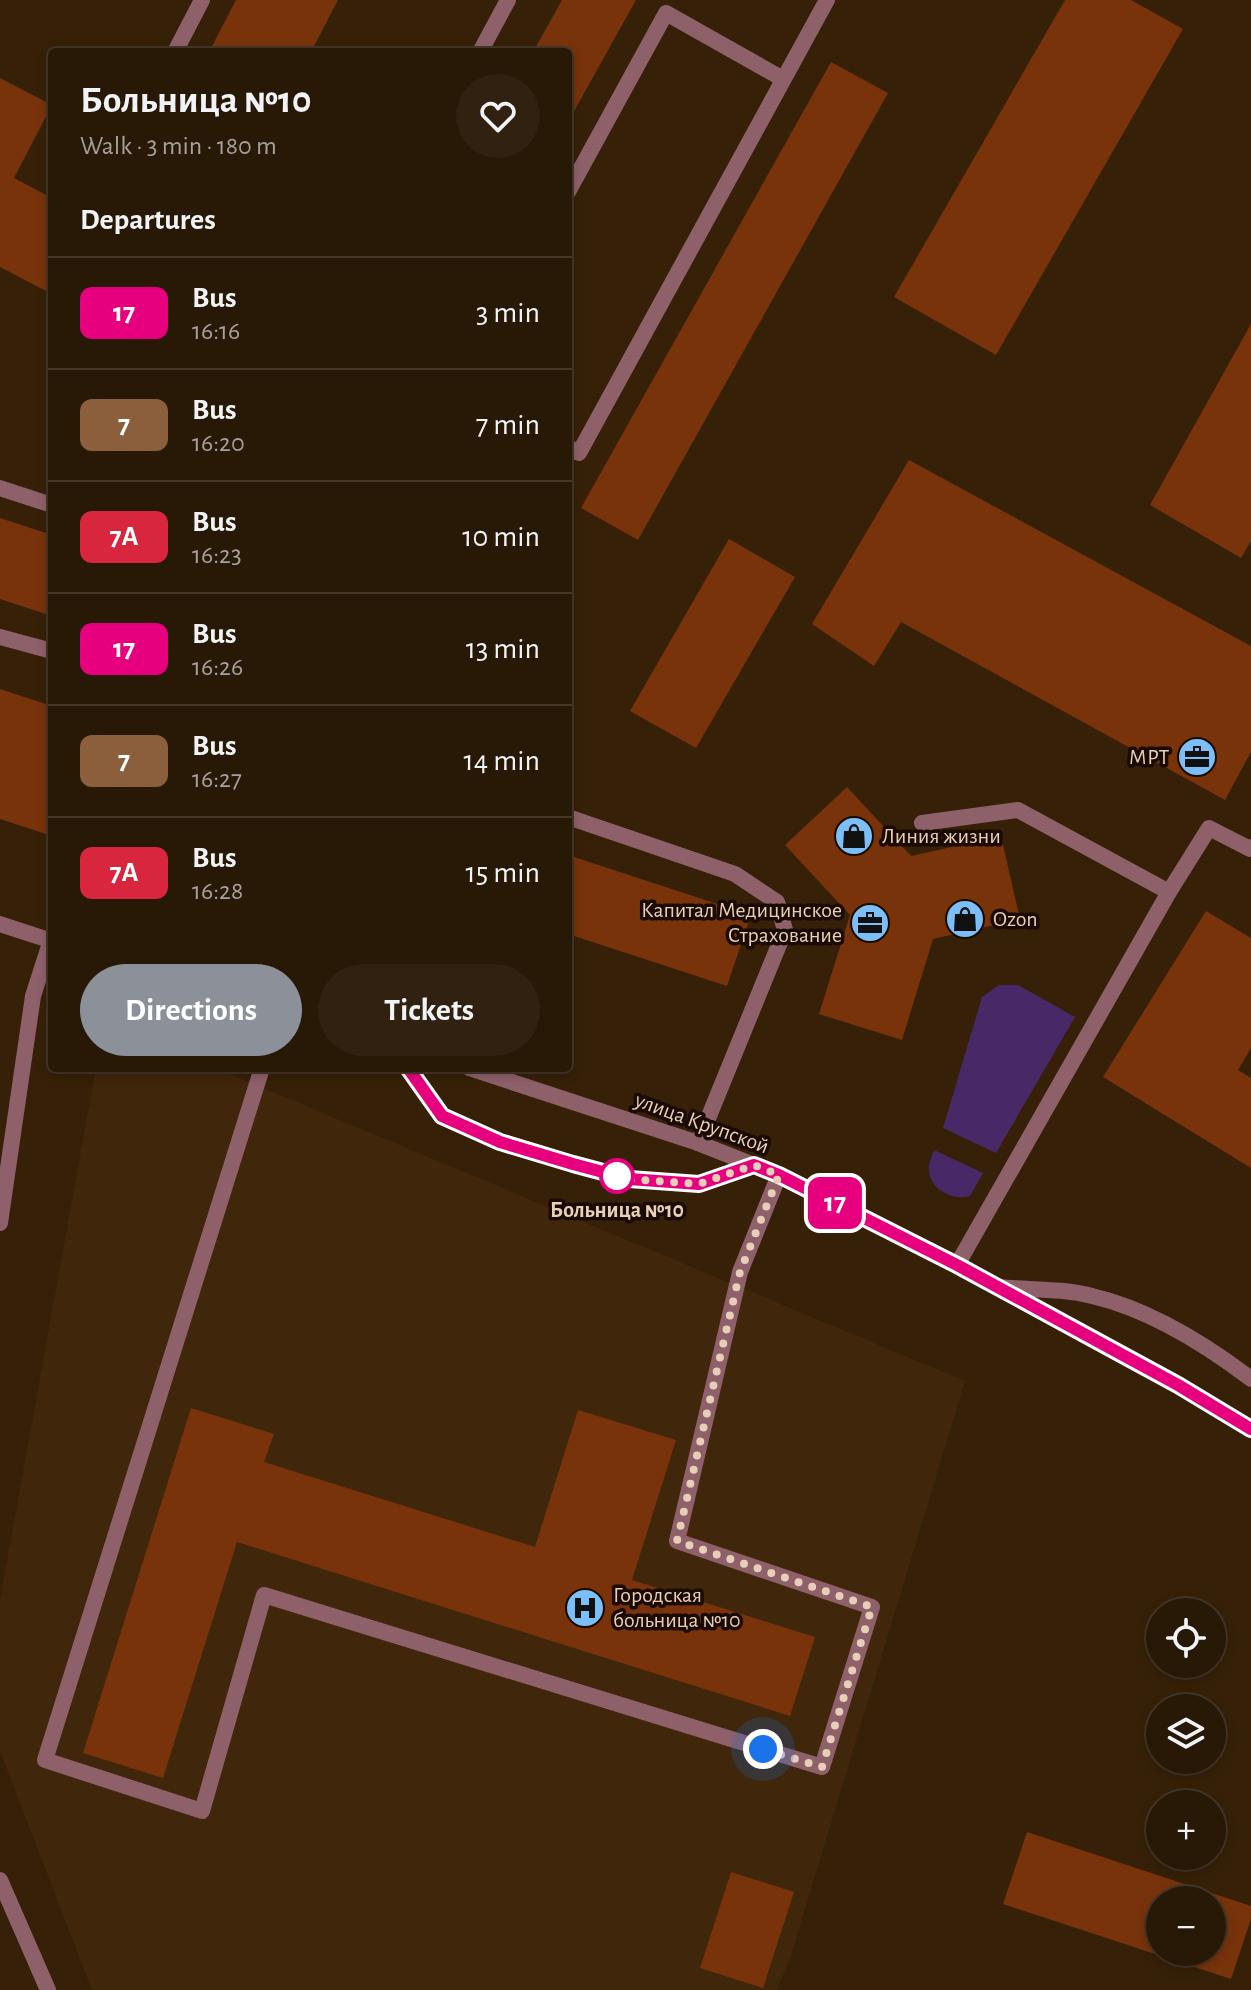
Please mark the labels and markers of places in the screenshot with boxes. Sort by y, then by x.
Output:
office icon: МРТ [1176,736,1218,778]
place label: МРТ [1129,746,1170,768]
shop icon: Линия жизни [833,815,875,857]
place label: Линия жизни [882,825,1001,847]
shop icon: Ozon [944,898,986,940]
place label: Капитал Медицинское Страхование [641,899,842,946]
office icon: Капитал Медицинское Страхование [849,902,891,944]
place label: Ozon [993,908,1038,930]
marker: Больница №10 [600,1159,634,1193]
place label: Больница №10 [550,1199,684,1221]
place label: Городская больница №10 [613,1584,741,1631]
hospital icon: Городская больница №10 [564,1587,606,1629]

